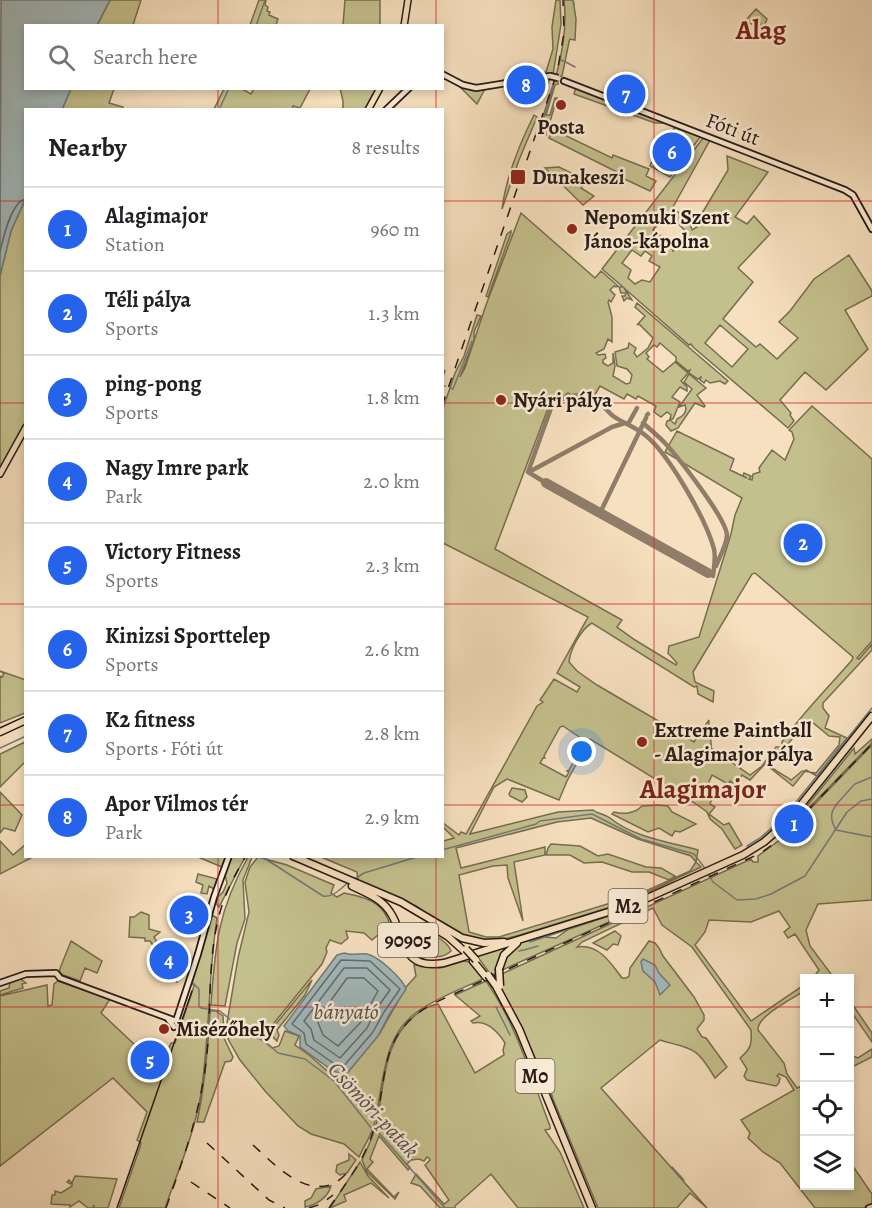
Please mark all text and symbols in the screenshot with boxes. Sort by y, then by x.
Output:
district label: Alag [735,12,787,48]
search box [24,24,444,90]
icon: search [45,41,78,74]
text: Search here [93,42,198,72]
pin: 8 [506,62,546,107]
pin: 7 [606,72,646,116]
marker: Posta [554,98,568,112]
street label: Fóti út [702,106,764,152]
place label: Posta [537,113,586,141]
text: Nearby [48,130,127,165]
pin: 6 [652,130,692,174]
text: 8 results [352,134,420,161]
place label: Dunakeszi [532,163,625,191]
marker: Dunakeszi [509,168,527,186]
text: Alagimajor [105,201,208,231]
place label: Nepomuki Szent János-kápolna [584,203,730,255]
text: 1 [64,216,71,243]
text: 960 m [370,216,420,243]
marker: Nepomuki Szent János-kápolna [565,222,579,236]
text: Station [105,231,165,258]
text: Téli pálya [105,285,191,315]
text: 2 [63,300,72,327]
text: 1.3 km [368,300,420,327]
text: Sports [105,315,158,342]
text: ping-pong [105,369,201,399]
text: 3 [63,384,72,411]
text: 1.8 km [367,384,420,411]
place label: Nyári pálya [513,386,613,414]
marker: Nyári pálya [494,393,508,407]
text: Sports [105,399,158,426]
text: Nagy Imre park [105,453,248,483]
text: 4 [63,468,72,495]
text: 2.0 km [363,468,420,495]
text: Park [105,483,143,510]
pin: 2 [784,520,822,566]
text: Victory Fitness [105,537,241,567]
text: 5 [63,552,72,579]
text: 2.3 km [366,552,420,579]
text: Sports [105,567,158,594]
text: Kinizsi Sporttelep [105,621,270,651]
text: 6 [63,636,72,663]
text: 2.6 km [365,636,420,663]
text: Sports [105,651,158,678]
text: K2 fitness [105,705,195,735]
place label: Extreme Paintball - Alagimajor pálya [654,716,814,768]
text: 7 [63,720,72,747]
text: 2.8 km [364,720,420,747]
text: Sports · Fóti út [105,735,223,762]
marker: Extreme Paintball - Alagimajor pálya [635,735,649,749]
your location [567,737,596,766]
district label: Alagimajor [639,771,766,807]
text: Apor Vilmos tér [105,789,248,819]
pin: 1 [774,802,814,846]
text: 8 [63,804,72,831]
text: 2.9 km [365,804,420,831]
text: Park [105,819,143,846]
road number: M2 [608,889,648,923]
pin: 3 [170,892,208,938]
road number: 90905 [378,923,438,957]
pin: 4 [150,938,188,982]
map controls [800,974,854,1190]
button: + [800,974,854,1028]
water label: bányató [313,997,379,1027]
place label: Misézőhely [176,1015,276,1043]
marker: Misézőhely [157,1022,171,1036]
button: − [800,1028,854,1082]
pin: 5 [130,1038,170,1082]
water label: Csömöri-patak [321,1055,426,1164]
road number: M0 [516,1059,554,1093]
button: locate [800,1082,854,1136]
button: layers [800,1136,854,1190]

